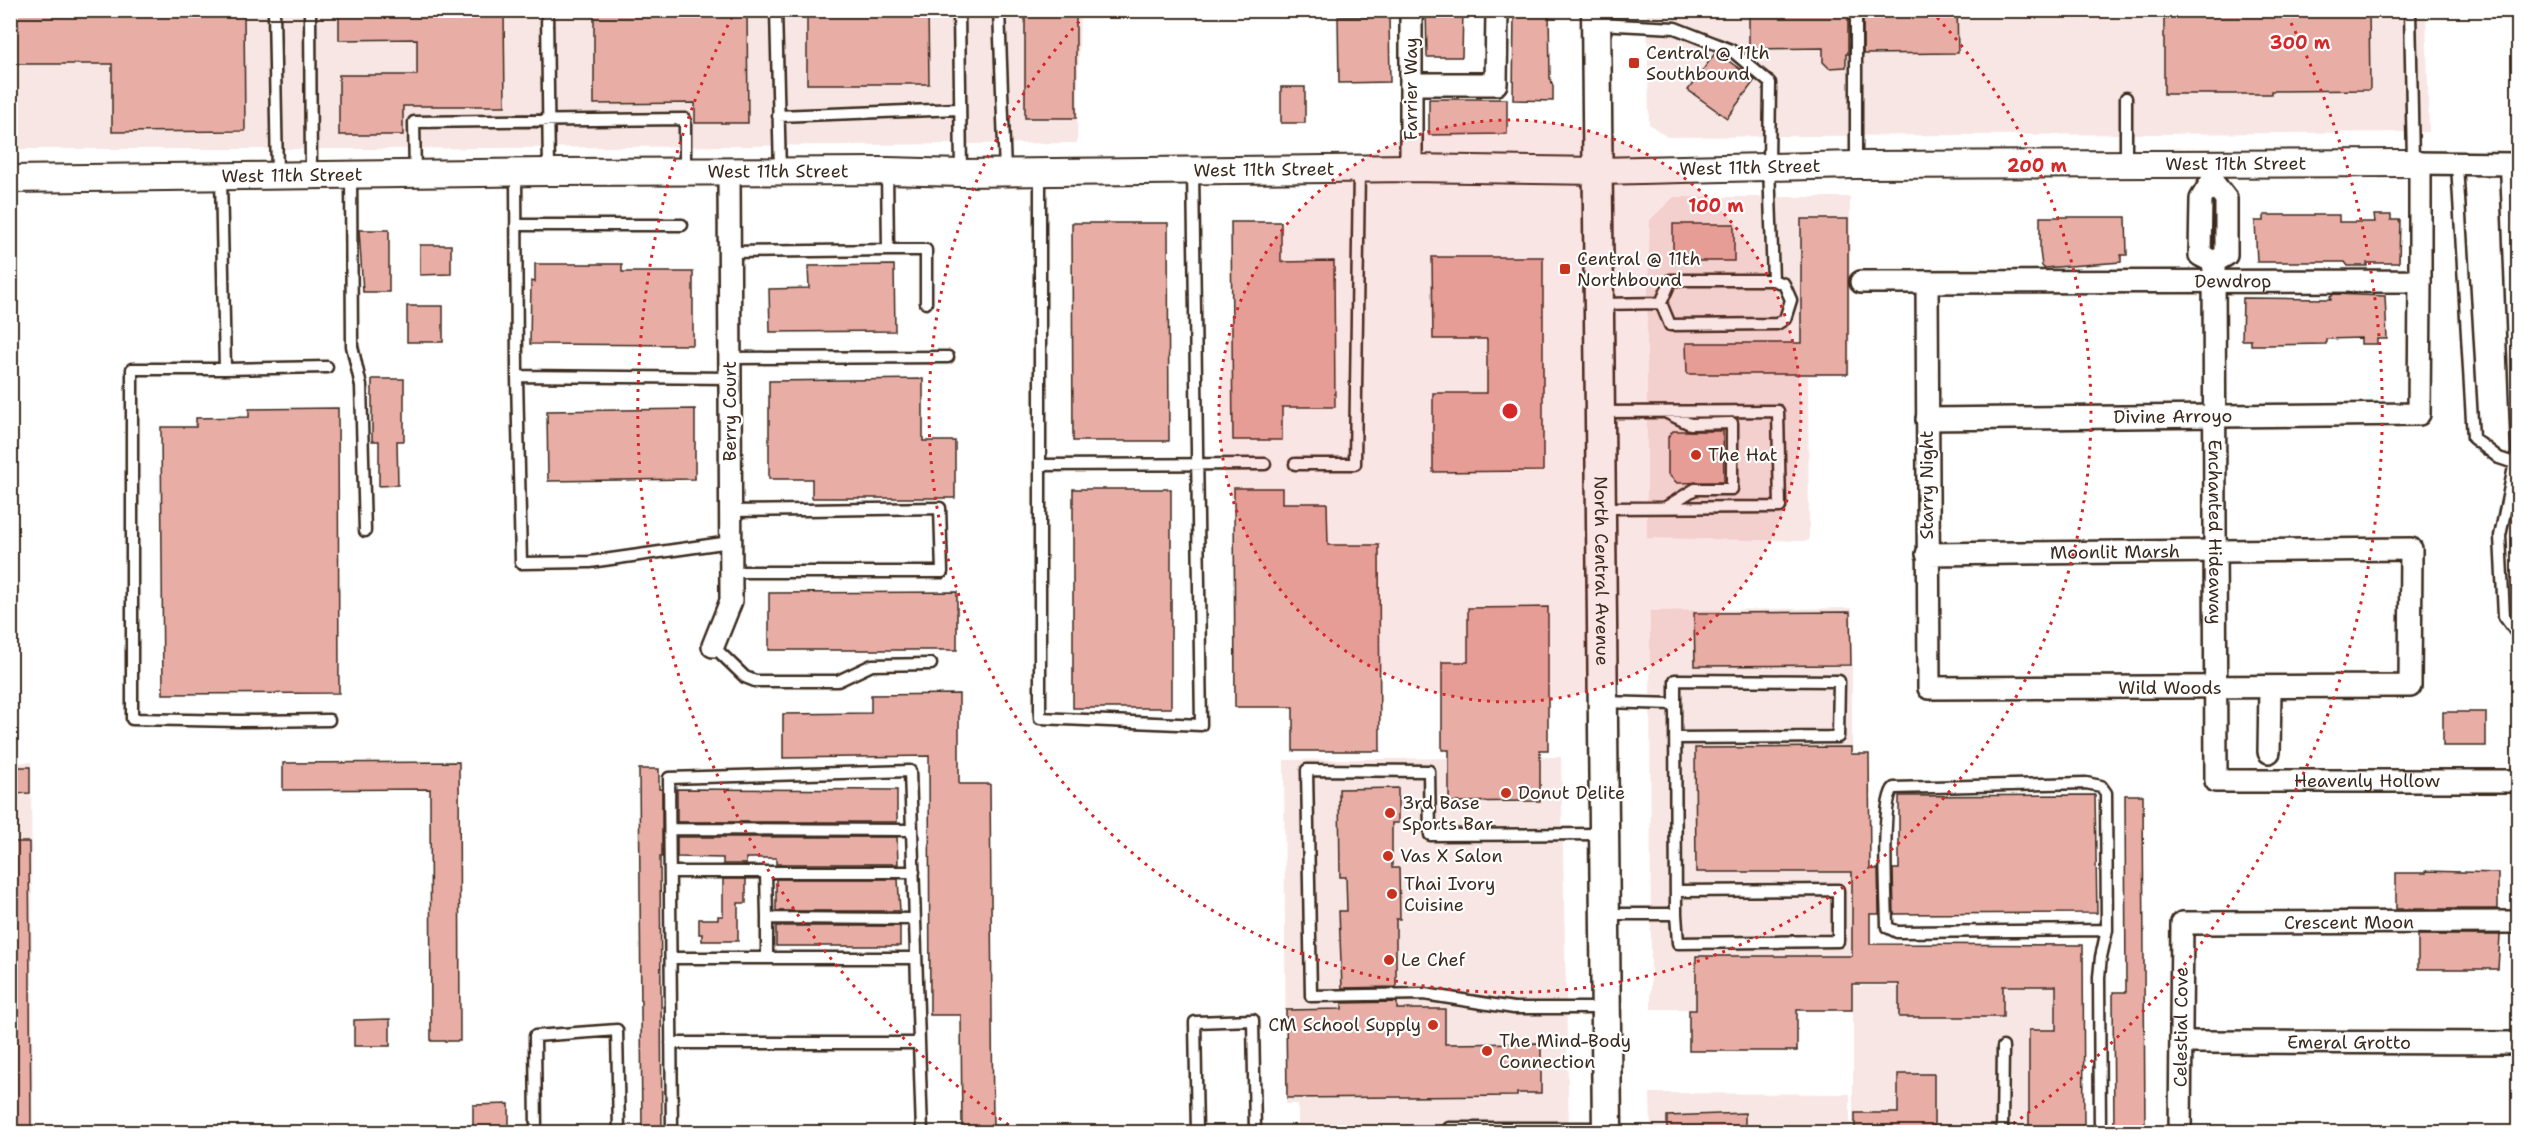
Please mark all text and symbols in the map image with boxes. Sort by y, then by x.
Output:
text: 300 m [2270,31,2331,55]
street label: Farrier Way [1399,37,1423,141]
place label: Central @ 11th Southbound [1646,41,1770,86]
marker: Central @ 11th Southbound [1627,56,1641,70]
street label: West 11th Street [2165,151,2307,176]
street label: West 11th Street [1679,154,1821,181]
text: 200 m [2007,154,2068,178]
street label: West 11th Street [1193,157,1335,182]
street label: West 11th Street [707,159,849,184]
street label: West 11th Street [221,162,363,188]
text: 100 m [1688,194,1744,218]
place label: Central @ 11th Northbound [1577,247,1701,292]
marker: Central @ 11th Northbound [1558,262,1572,276]
street label: Dewdrop [2194,269,2272,293]
street label: Berry Court [718,361,742,461]
centre of rings [1500,401,1520,421]
street label: Divine Arroyo [2113,404,2233,429]
street label: Starry Night [1915,430,1939,540]
street label: Enchanted Hideaway [2203,439,2227,625]
place label: The Hat [1708,443,1778,467]
marker: The Hat [1689,448,1703,462]
street label: North Central Avenue [1589,476,1614,666]
street label: Moonlit Marsh [2050,539,2180,565]
street label: Wild Woods [2118,676,2222,700]
street label: Heavenly Hollow [2294,769,2440,793]
place label: Donut Delite [1518,781,1625,805]
marker: Donut Delite [1499,786,1513,800]
place label: 3rd Base Sports Bar [1402,791,1493,836]
marker: 3rd Base Sports Bar [1383,806,1397,820]
place label: Vas X Salon [1400,844,1503,868]
marker: Vas X Salon [1381,849,1395,863]
place label: Thai Ivory Cuisine [1404,872,1495,917]
marker: Thai Ivory Cuisine [1385,887,1399,901]
street label: Crescent Moon [2284,910,2414,935]
place label: Le Chef [1401,948,1466,972]
marker: Le Chef [1382,953,1396,967]
street label: Celestial Cove [2168,967,2194,1087]
place label: CM School Supply [1268,1013,1421,1037]
marker: CM School Supply [1426,1018,1440,1032]
place label: The Mind-Body Connection [1499,1029,1631,1074]
street label: Emeral Grotto [2287,1030,2411,1055]
marker: The Mind-Body Connection [1480,1044,1494,1058]

